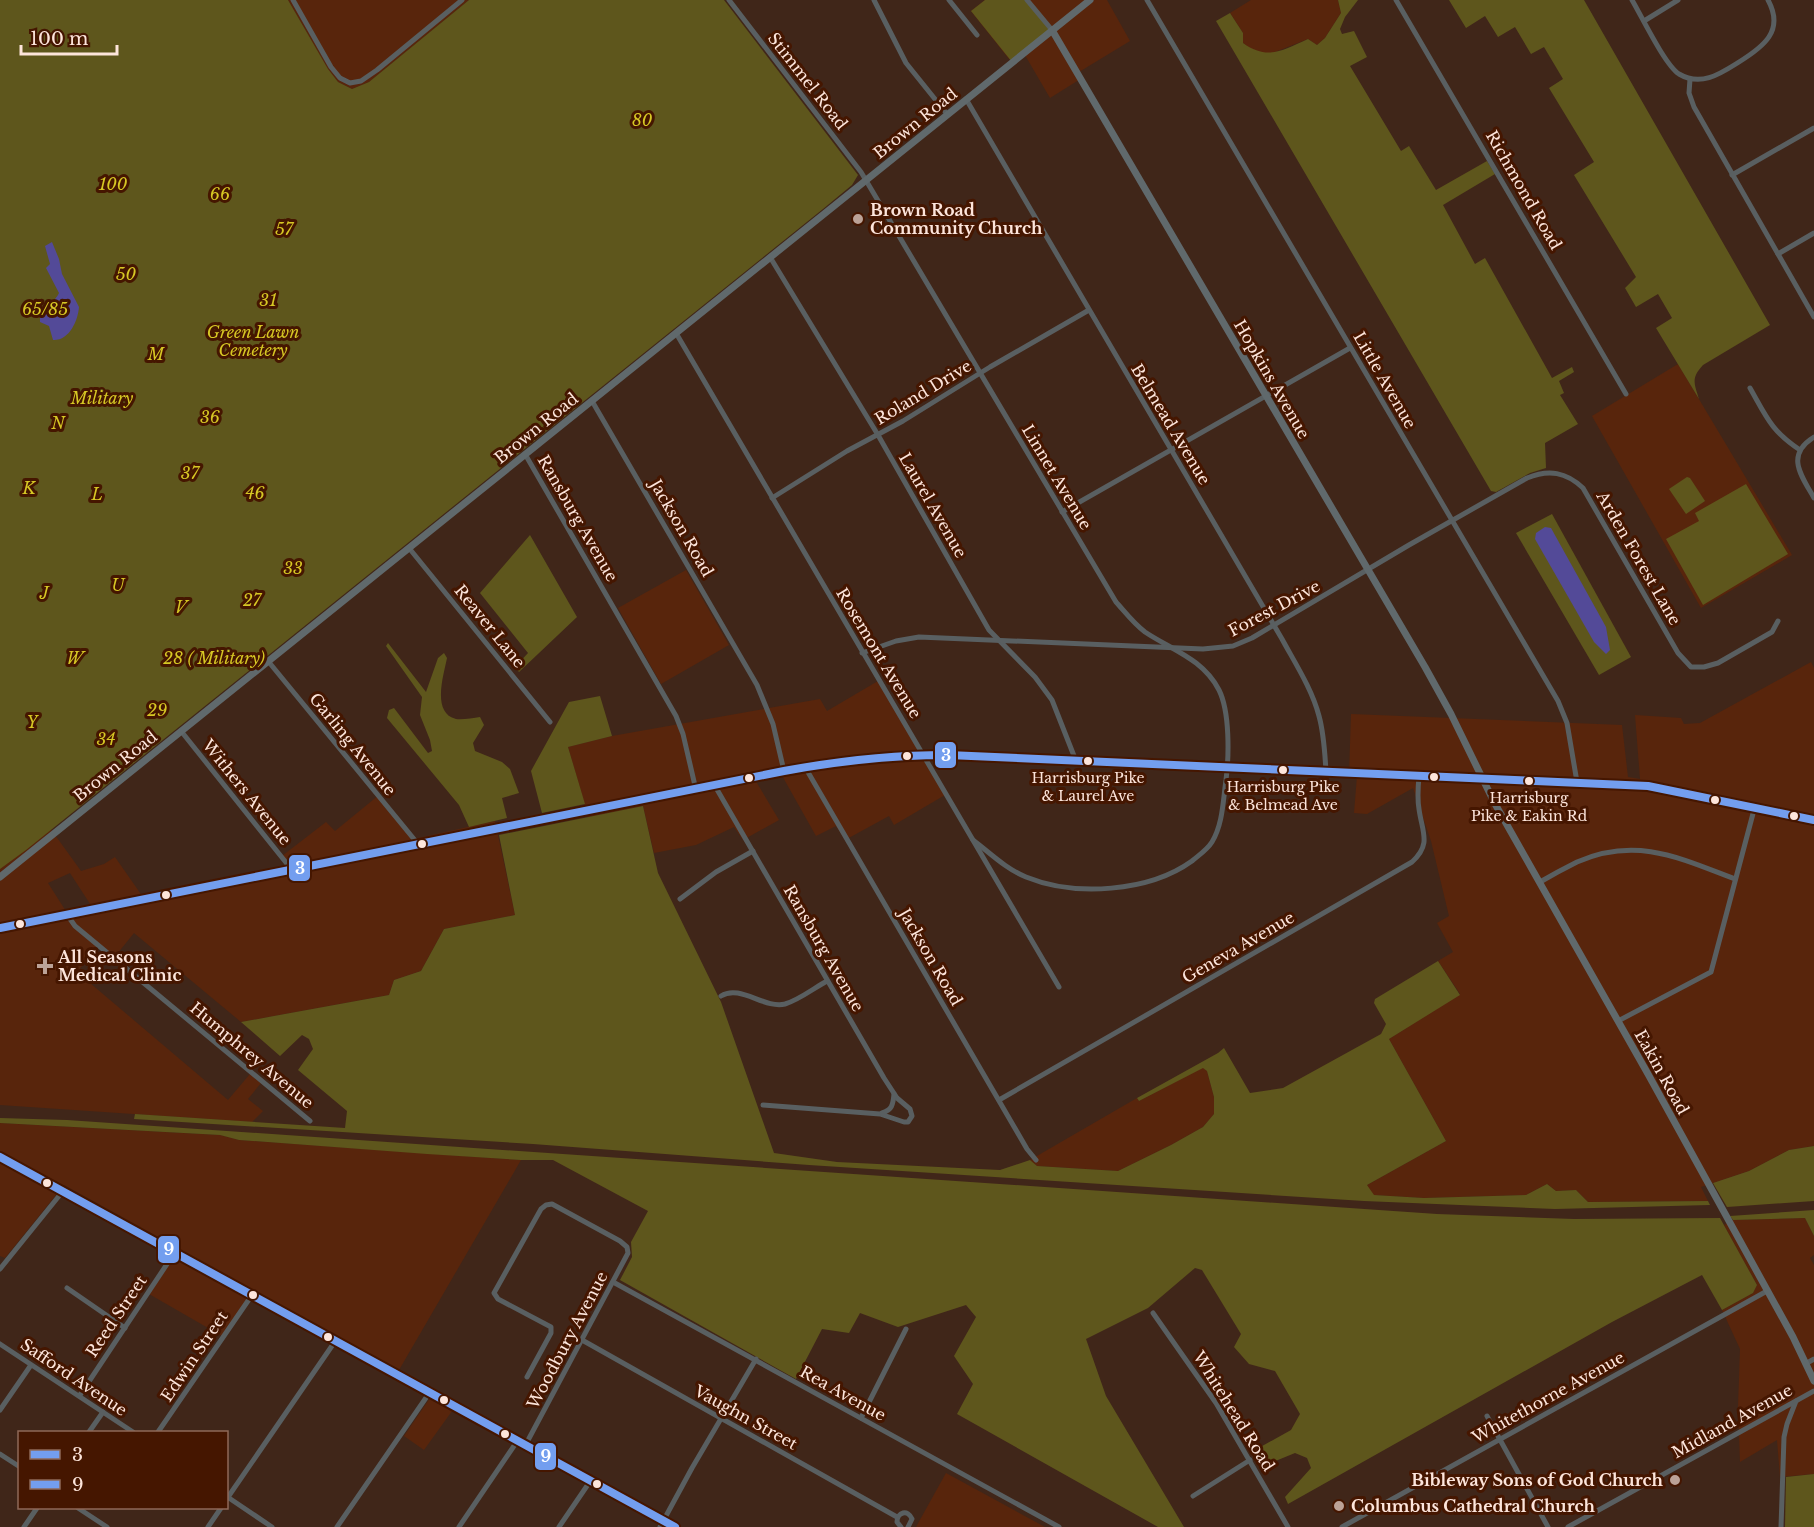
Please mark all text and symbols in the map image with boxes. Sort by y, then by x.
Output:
scale bar [21,18,117,56]
text: 100 m [30,28,88,50]
street label: Stimmel Road [764,28,852,134]
street label: Brown Road [869,83,961,163]
park label: 80 [632,110,653,130]
street label: Richmond Road [1482,127,1566,253]
park label: 100 [98,174,128,194]
park label: 66 [210,184,230,204]
place label: Brown Road Community Church [870,200,1043,238]
marker: Brown Road Community Church [851,212,865,226]
park label: 57 [275,219,295,239]
park label: 50 [116,264,137,284]
park label: 31 [259,290,277,310]
park label: 65/85 [22,299,68,319]
street label: Hopkins Avenue [1230,316,1314,442]
park label: Green Lawn Cemetery [207,322,299,360]
street label: Little Avenue [1349,328,1421,432]
park label: M [147,344,166,364]
street label: Roland Drive [871,355,975,429]
street label: Belmead Avenue [1127,360,1215,488]
park label: Military [70,388,134,408]
street label: Brown Road [490,388,582,468]
park label: 36 [200,407,220,427]
park label: N [50,413,66,433]
street label: Linnet Avenue [1018,421,1096,533]
street label: Laurel Avenue [895,449,971,561]
street label: Ransburg Avenue [534,451,622,585]
park label: 37 [181,463,201,483]
street label: Jackson Road [645,474,718,580]
park label: K [21,478,36,498]
park label: 46 [245,483,265,503]
park label: L [90,484,103,504]
street label: Arden Forest Lane [1592,487,1685,628]
park label: 33 [283,558,303,578]
park label: U [112,575,126,595]
street label: Forest Drive [1225,576,1323,640]
street label: Reaver Lane [450,580,530,672]
park label: J [39,583,50,603]
street label: Rosemont Avenue [832,584,926,722]
park label: 27 [243,590,263,610]
park label: V [175,597,190,617]
park label: W [66,648,86,668]
park label: 28 ( Military) [163,648,265,668]
street label: Garling Avenue [305,689,401,799]
park label: 29 [147,700,167,720]
park label: Y [26,712,39,732]
street label: Brown Road [69,726,161,806]
park label: 34 [96,729,116,749]
street label: Withers Avenue [198,734,296,849]
line badge: 3 [934,741,957,769]
text: 3 [941,745,951,765]
unlabelled marker [901,750,913,762]
marker: Harrisburg Pike & Laurel Ave [1082,755,1094,767]
marker: Harrisburg Pike & Belmead Ave [1277,764,1289,776]
place label: Harrisburg Pike & Laurel Ave [1031,769,1145,805]
unlabelled marker [1428,771,1440,783]
unlabelled marker [743,772,755,784]
marker: Harrisburg Pike & Eakin Rd [1523,775,1535,787]
place label: Harrisburg Pike & Belmead Ave [1226,778,1340,814]
place label: Harrisburg Pike & Eakin Rd [1471,789,1588,825]
unlabelled marker [1709,794,1721,806]
unlabelled marker [1788,810,1800,822]
unlabelled marker [416,838,428,850]
line badge: 3 [288,854,311,882]
text: 3 [295,858,305,878]
street label: Ransburg Avenue [780,881,868,1015]
unlabelled marker [160,889,172,901]
street label: Jackson Road [894,903,967,1009]
street label: Geneva Avenue [1178,907,1298,987]
unlabelled marker [14,918,26,930]
place label: All Seasons Medical Clinic [57,947,181,985]
marker: All Seasons Medical Clinic [36,957,54,975]
street label: Humphrey Avenue [186,997,318,1113]
street label: Eakin Road [1630,1026,1694,1118]
unlabelled marker [41,1177,53,1189]
line badge: 9 [157,1235,180,1264]
text: 9 [164,1239,175,1259]
street label: Woodbury Avenue [522,1268,612,1413]
street label: Reed Street [81,1271,151,1361]
unlabelled marker [247,1289,259,1301]
street label: Edwin Street [156,1307,232,1405]
unlabelled marker [322,1331,334,1343]
street label: Safford Avenue [17,1334,131,1420]
street label: Whitehead Road [1188,1346,1279,1475]
street label: Whitethorne Avenue [1467,1347,1628,1448]
street label: Rea Avenue [797,1361,889,1425]
street label: Vaughn Street [690,1380,801,1454]
street label: Midland Avenue [1668,1380,1796,1462]
unlabelled marker [438,1394,450,1406]
unlabelled marker [499,1428,511,1440]
legend [18,1431,228,1509]
line badge: 9 [534,1442,557,1471]
text: 3 [72,1444,83,1466]
text: 9 [541,1446,552,1466]
place label: Bibleway Sons of God Church [1411,1470,1664,1490]
marker: Bibleway Sons of God Church [1668,1473,1682,1487]
text: 9 [72,1474,84,1496]
unlabelled marker [591,1478,603,1490]
place label: Columbus Cathedral Church [1351,1496,1596,1516]
marker: Columbus Cathedral Church [1332,1499,1346,1513]

